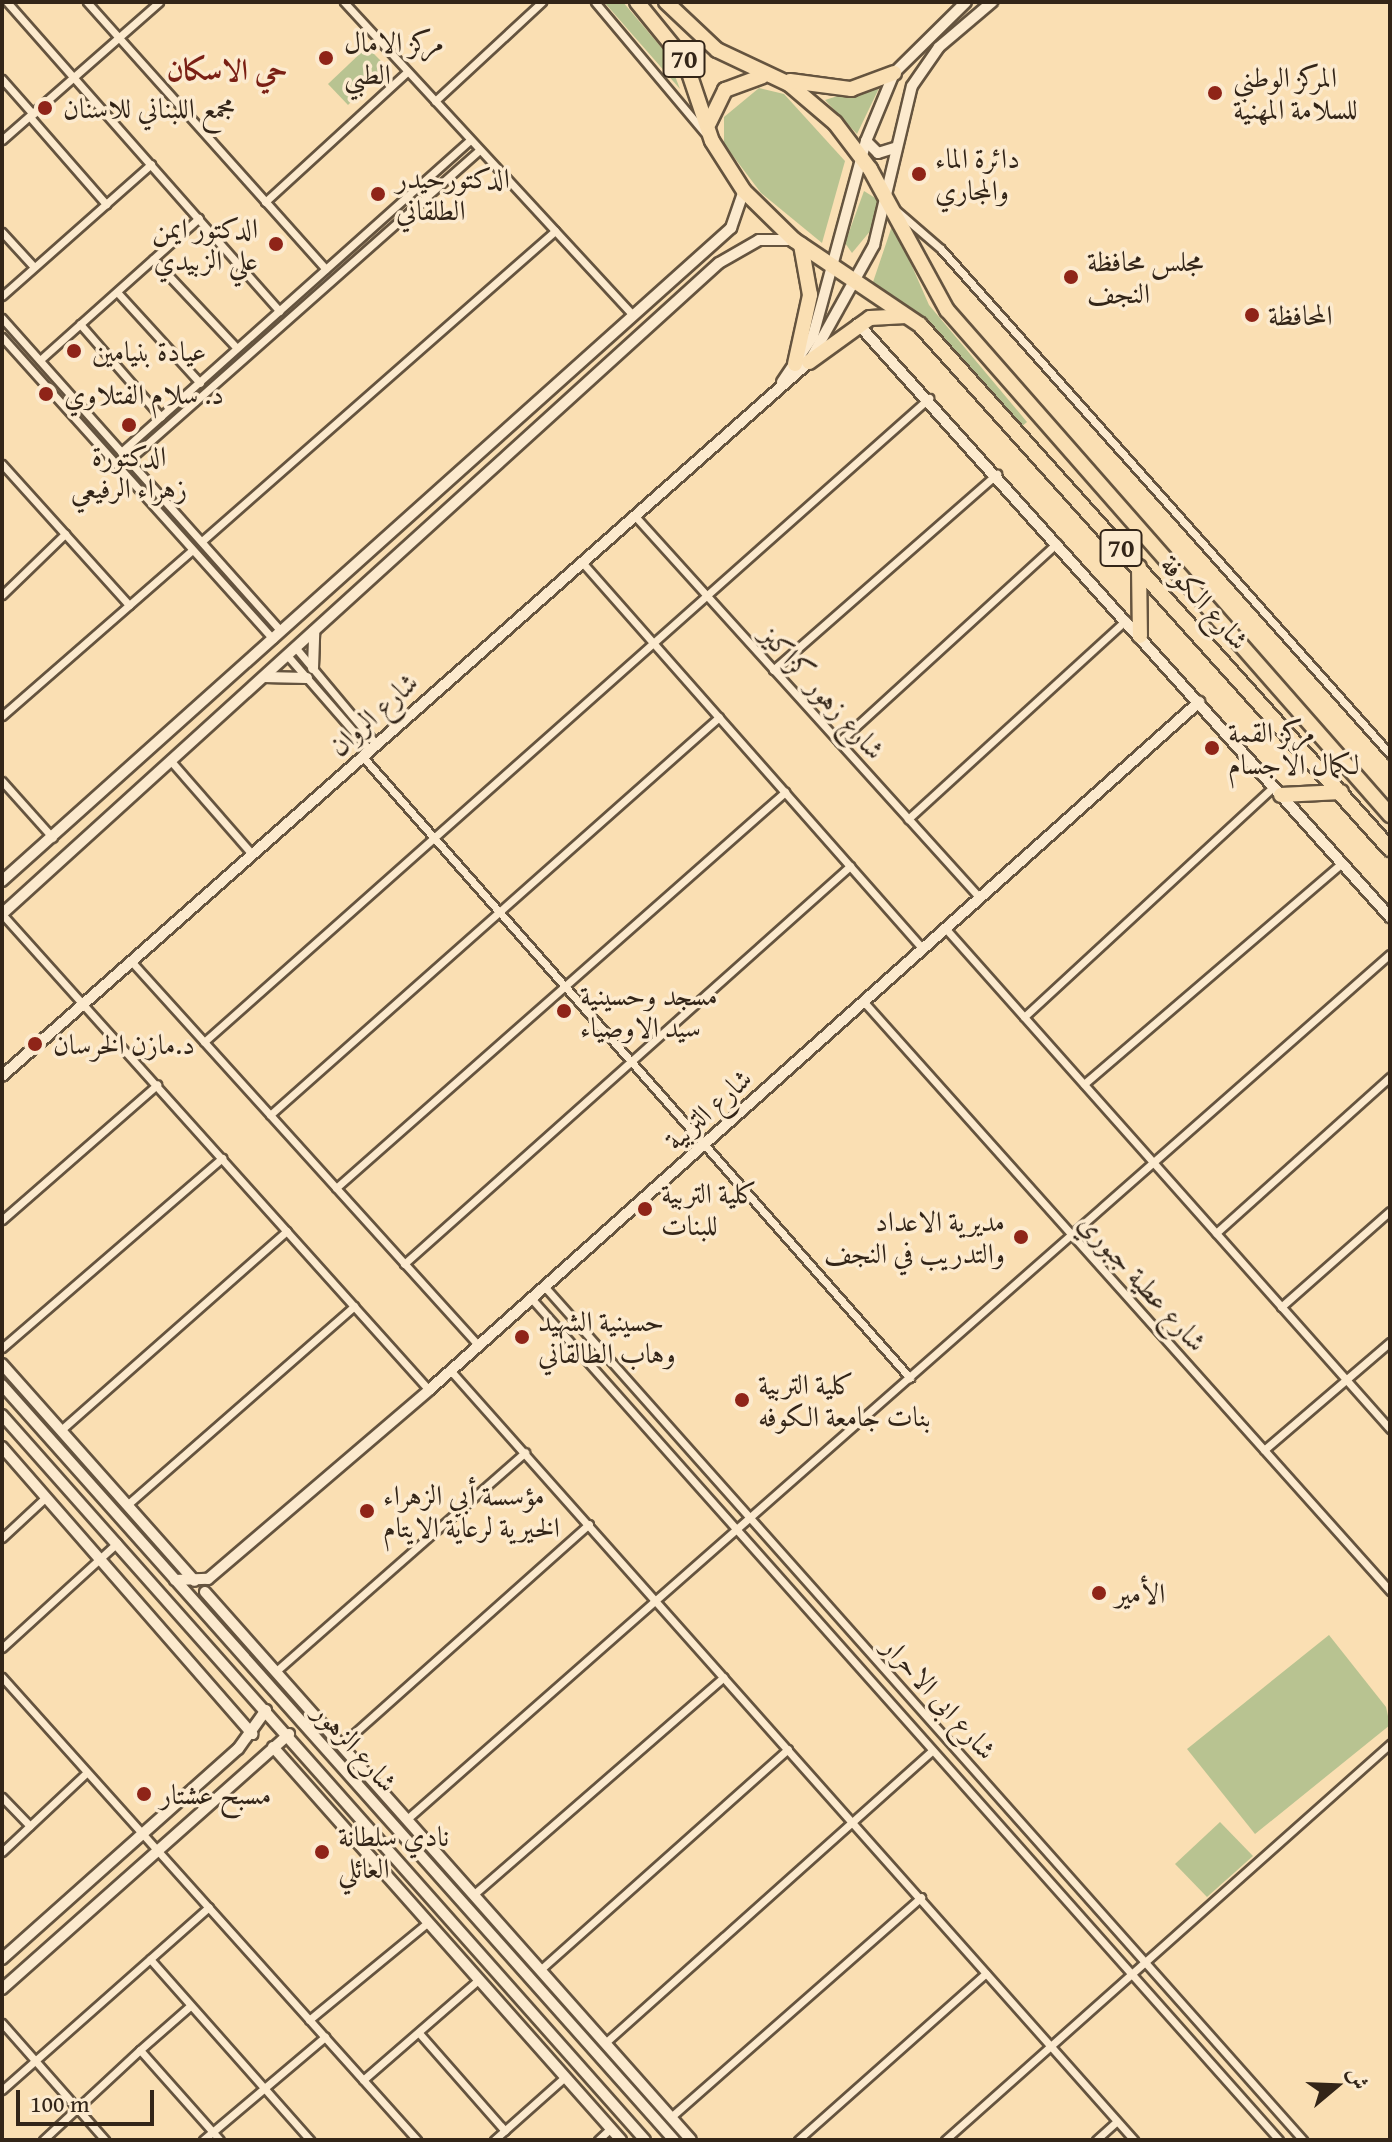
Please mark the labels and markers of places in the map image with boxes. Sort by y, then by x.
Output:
place label: مركز الامال الطبي [344,25,444,91]
marker: مركز الامال الطبي [315,47,337,69]
place label: المركز الوطني للسلامة المهنية [1233,60,1358,126]
marker: المركز الوطني للسلامة المهنية [1204,82,1226,104]
place label: مجمع اللبناني للاسنان [63,91,235,125]
marker: مجمع اللبناني للاسنان [34,97,56,119]
place label: دائرة الماء والمجاري [935,141,1020,207]
place label: الدكتورحيدر الطلقاني [396,161,510,227]
marker: دائرة الماء والمجاري [910,165,928,183]
marker: الدكتورحيدر الطلقاني [367,183,389,205]
place label: الدكتور ايمن علي الزبيدي [152,211,258,277]
marker: الدكتور ايمن علي الزبيدي [265,233,287,255]
place label: مجلس محافظة النجف [1087,244,1203,310]
marker: مجلس محافظة النجف [1062,268,1080,286]
place label: المحافظة [1268,298,1333,332]
marker: المحافظة [1243,306,1261,324]
place label: عيادة بنيامين [92,334,206,368]
marker: عيادة بنيامين [63,340,85,362]
place label: د. سلام الفتلاوي [64,377,224,411]
marker: د. سلام الفتلاوي [35,383,57,405]
marker: الدكتورة زهراء الرفيعي [118,414,140,436]
place label: الدكتورة زهراء الرفيعي [71,439,187,505]
place label: مركز القمة لكمال الاجسام [1228,715,1360,781]
marker: مركز القمة لكمال الاجسام [1203,739,1221,757]
place label: مسجد وحسينية سيد الاوصياء [580,978,718,1044]
marker: مسجد وحسينية سيد الاوصياء [555,1002,573,1020]
place label: د.مازن الخرسان [53,1027,195,1061]
marker: د.مازن الخرسان [24,1033,46,1055]
place label: كلية التربية للبنات [661,1176,757,1242]
marker: كلية التربية للبنات [636,1200,654,1218]
place label: مديرية الاعداد والتدريب في النجف [824,1204,1005,1270]
marker: مديرية الاعداد والتدريب في النجف [1012,1228,1030,1246]
place label: حسينية الشهيد وهاب الطالقاني [538,1304,676,1370]
marker: حسينية الشهيد وهاب الطالقاني [513,1328,531,1346]
place label: كلية التربية بنات جامعة الكوفه [758,1367,931,1433]
marker: كلية التربية بنات جامعة الكوفه [733,1391,751,1409]
place label: مؤسسة أبي الزهراء الخيرية لرعاية الايتام [383,1478,560,1544]
marker: مؤسسة أبي الزهراء الخيرية لرعاية الايتام [358,1502,376,1520]
place label: الأمير [1115,1576,1165,1610]
marker: الأمير [1090,1584,1108,1602]
place label: مسبح عشتار [160,1777,271,1811]
marker: مسبح عشتار [135,1785,153,1803]
place label: نادي سلطانة العائلي [338,1819,449,1885]
marker: نادي سلطانة العائلي [313,1843,331,1861]

